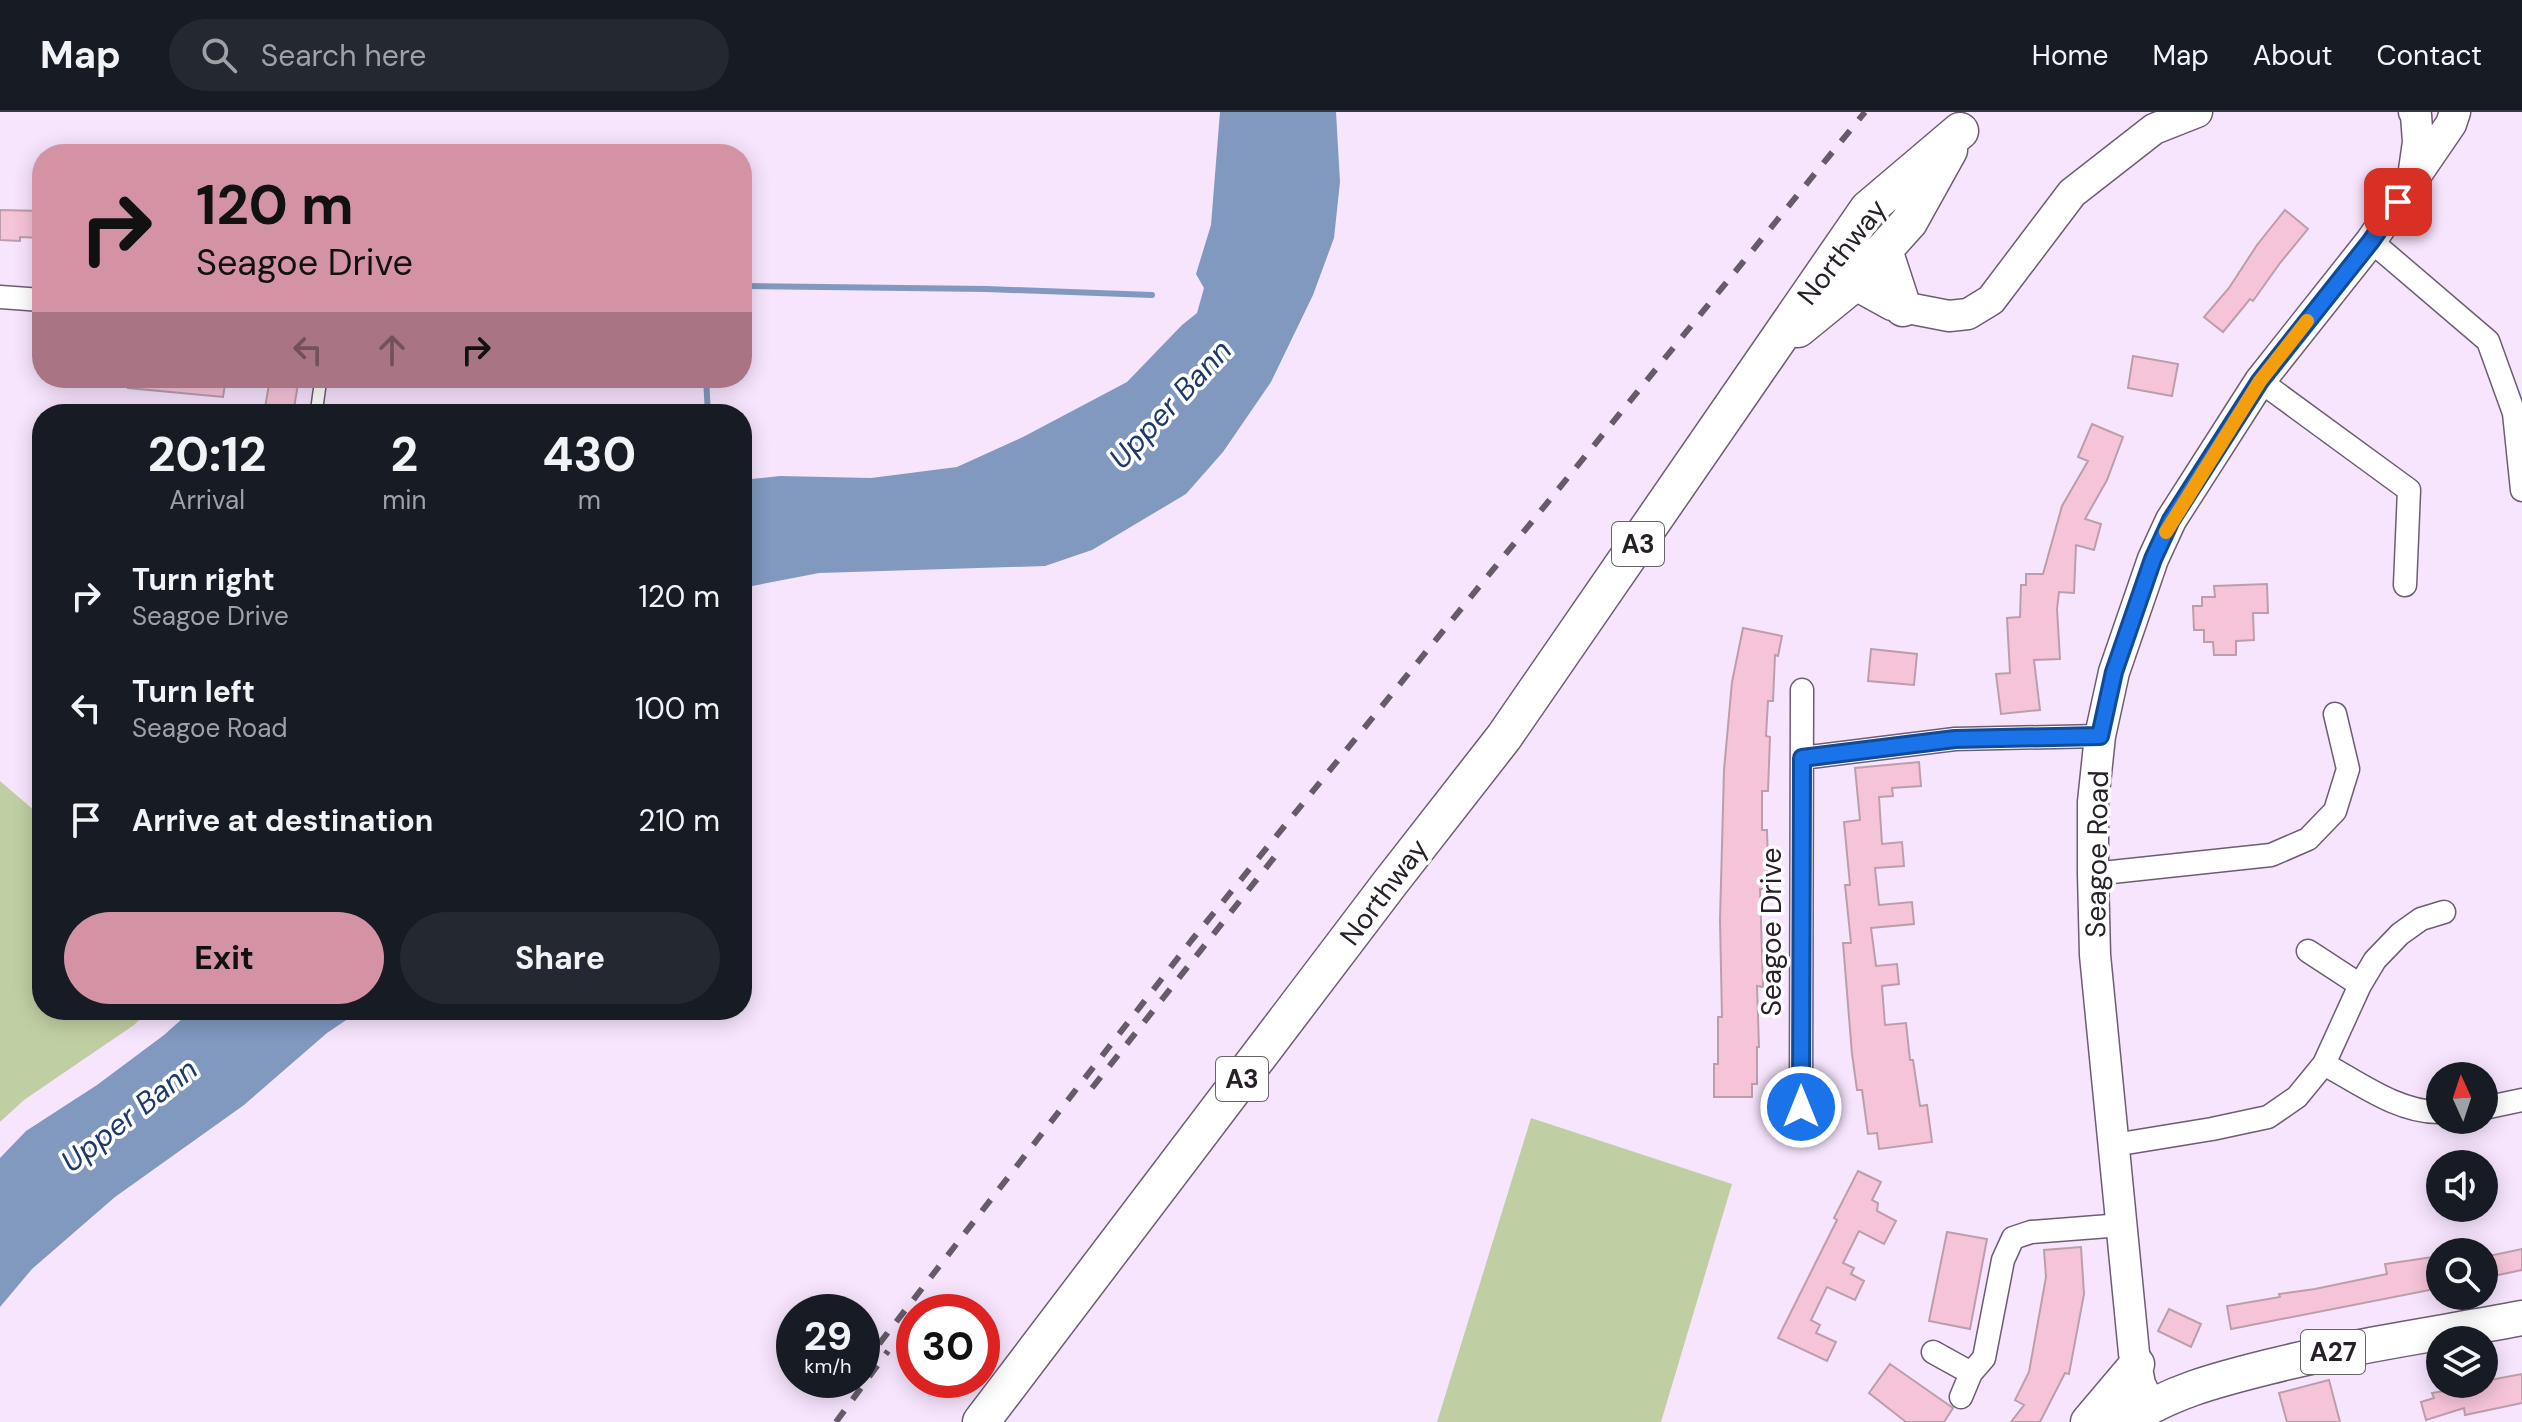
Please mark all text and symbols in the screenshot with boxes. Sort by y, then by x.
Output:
search box [169,19,729,91]
text: Map [40,30,121,80]
icon: search [197,33,241,77]
text: Search here [261,36,426,75]
text: Home [2032,37,2108,74]
text: Map [2152,37,2209,74]
text: About [2253,37,2332,74]
text: Contact [2376,37,2482,74]
text: 120 m [196,168,354,241]
pin [2364,168,2432,236]
icon: right [64,176,168,280]
icon: arrive [2376,180,2420,224]
street label: Northway [1789,192,1895,312]
text: Seagoe Drive [196,239,413,286]
icon: left [286,328,330,372]
icon: ahead [370,328,414,372]
icon: right [454,328,498,372]
water label: Upper Bann [1100,331,1240,477]
text: 20:12 [148,423,266,486]
text: 2 [391,423,418,486]
text: 430 [542,423,636,486]
text: Arrival [169,483,245,517]
text: min [382,483,427,517]
text: m [578,483,601,517]
road number: A3 [1612,522,1664,566]
text: Turn right [132,560,275,599]
icon: right [64,574,108,618]
text: 120 m [638,577,720,616]
text: Seagoe Drive [132,599,289,633]
text: Turn left [132,672,255,711]
icon: left [64,686,108,730]
text: 100 m [635,689,720,728]
text: Seagoe Road [132,711,288,745]
street label: Seagoe Road [2077,770,2117,938]
icon: arrive [64,798,108,842]
text: Arrive at destination [132,801,433,840]
text: 210 m [638,801,720,840]
street label: Northway [1332,831,1436,953]
street label: Seagoe Drive [1753,848,1790,1016]
button: Exit [64,912,384,1004]
button: Share [400,912,720,1004]
water label: Upper Bann [53,1050,205,1180]
road number: A3 [1216,1057,1268,1101]
north arrow [2426,1062,2498,1134]
map controls [2426,1062,2498,1398]
position arrow [1759,1065,1843,1149]
button: sound [2426,1150,2498,1222]
button: search [2426,1238,2498,1310]
speed limit sign: 30 [896,1294,1000,1398]
text: 29 [804,1310,852,1362]
button: layers [2426,1326,2498,1398]
road number: A27 [2301,1330,2365,1374]
text: km/h [804,1353,852,1379]

